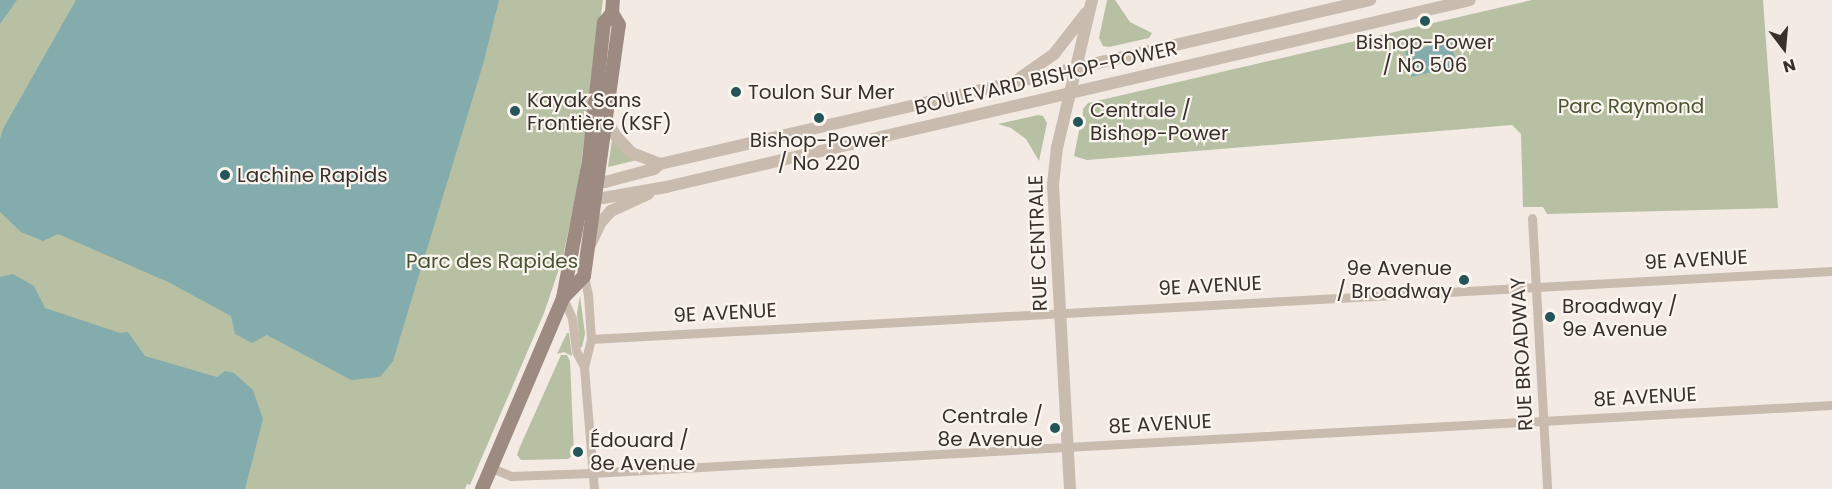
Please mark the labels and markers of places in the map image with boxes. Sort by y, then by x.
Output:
marker: Bishop-Power / No 506 [1418,14,1432,28]
place label: Bishop-Power / No 506 [1356,30,1494,77]
place label: Toulon Sur Mer [748,80,895,104]
marker: Toulon Sur Mer [729,85,743,99]
place label: Kayak Sans Frontière (KSF) [527,88,672,135]
place label: Centrale / Bishop-Power [1090,98,1228,145]
marker: Kayak Sans Frontière (KSF) [508,104,522,118]
marker: Bishop-Power / No 220 [812,111,826,125]
marker: Centrale / Bishop-Power [1071,115,1085,129]
place label: Bishop-Power / No 220 [750,128,888,175]
place label: Lachine Rapids [237,163,388,187]
marker: Lachine Rapids [218,168,232,182]
place label: 9e Avenue / Broadway [1336,256,1452,303]
marker: 9e Avenue / Broadway [1457,273,1471,287]
place label: Broadway / 9e Avenue [1562,294,1678,341]
marker: Broadway / 9e Avenue [1543,310,1557,324]
place label: Centrale / 8e Avenue [938,404,1043,451]
marker: Centrale / 8e Avenue [1048,421,1062,435]
place label: Édouard / 8e Avenue [590,428,695,475]
marker: Édouard / 8e Avenue [571,445,585,459]

